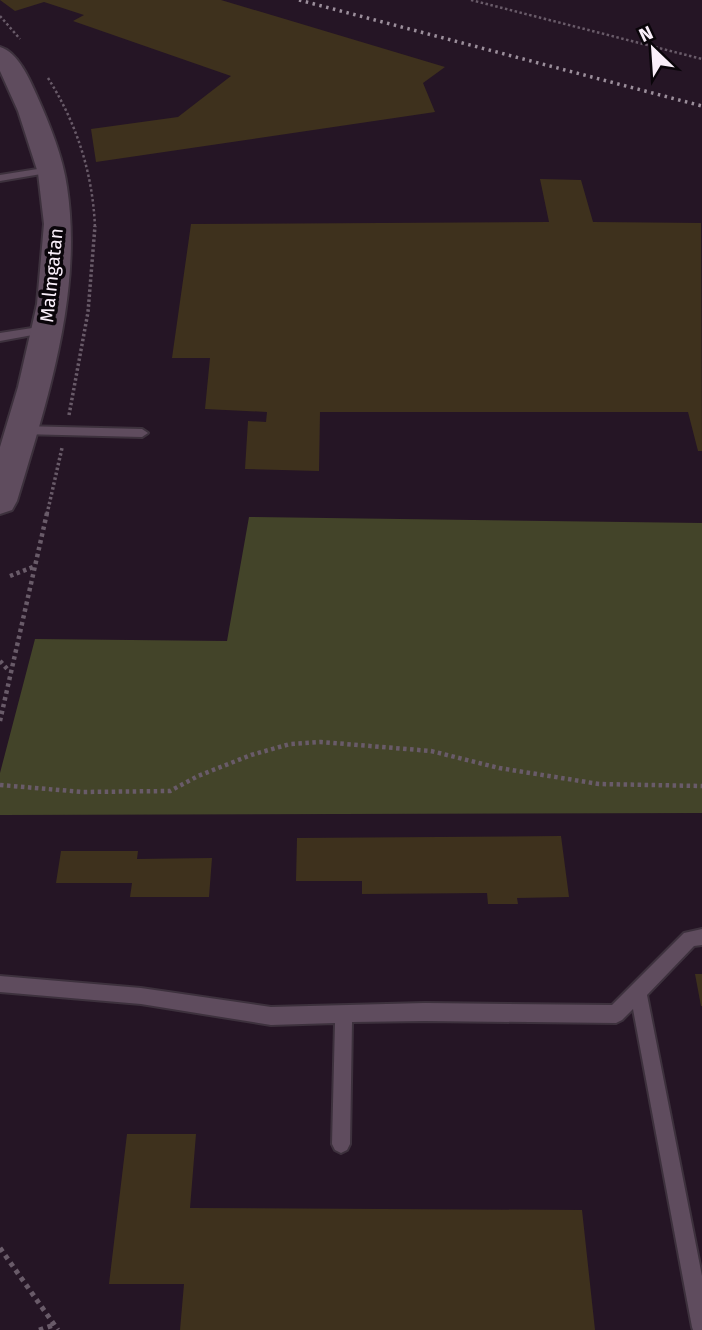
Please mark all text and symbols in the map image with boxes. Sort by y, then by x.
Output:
north arrow [618,14,688,84]
text: N [635,21,657,47]
street label: Malmgatan [35,227,68,323]

